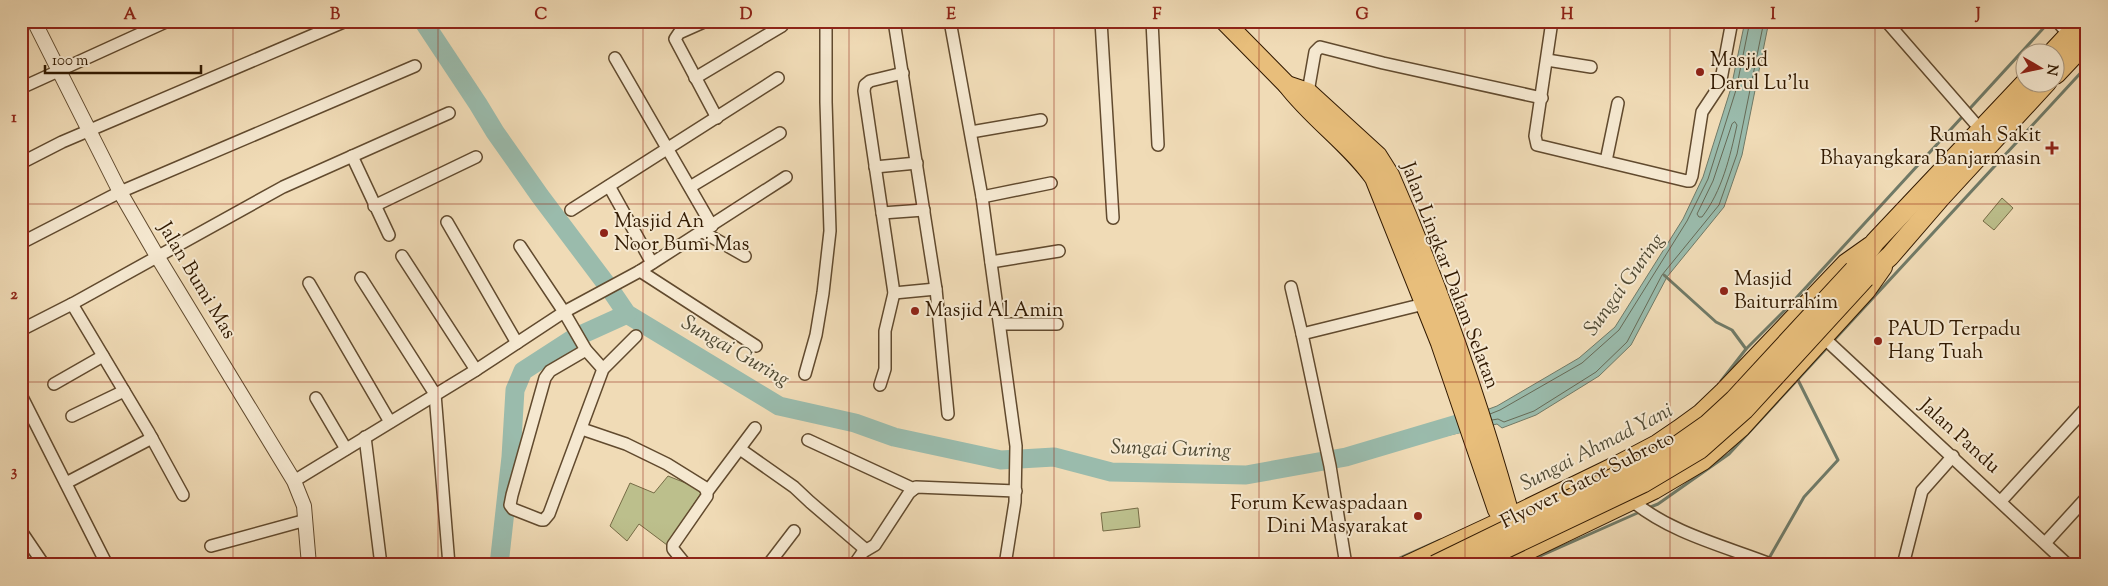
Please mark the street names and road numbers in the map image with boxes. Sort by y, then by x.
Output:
street label: Jalan Lingkar Dalam Selatan [1392,157,1506,394]
street label: Jalan Bumi Mas [149,216,242,345]
street label: Jalan Pandu [1911,392,2006,482]
street label: Flyover Gatot Subroto [1496,425,1680,537]

